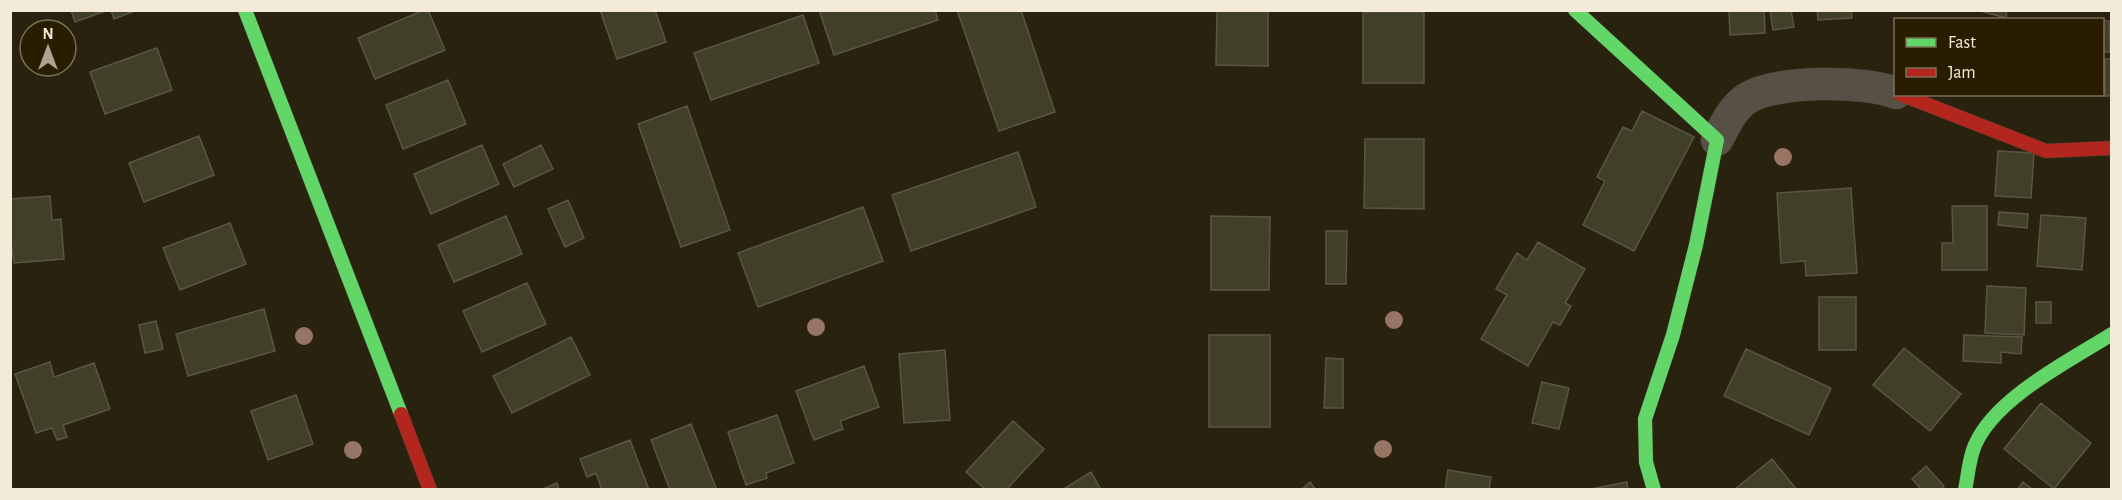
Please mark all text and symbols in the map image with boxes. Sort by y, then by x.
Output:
north arrow [18,18,78,78]
legend [1894,18,2104,96]
text: N [42,26,54,42]
text: Fast [1948,34,1976,52]
text: Jam [1948,64,1976,82]

